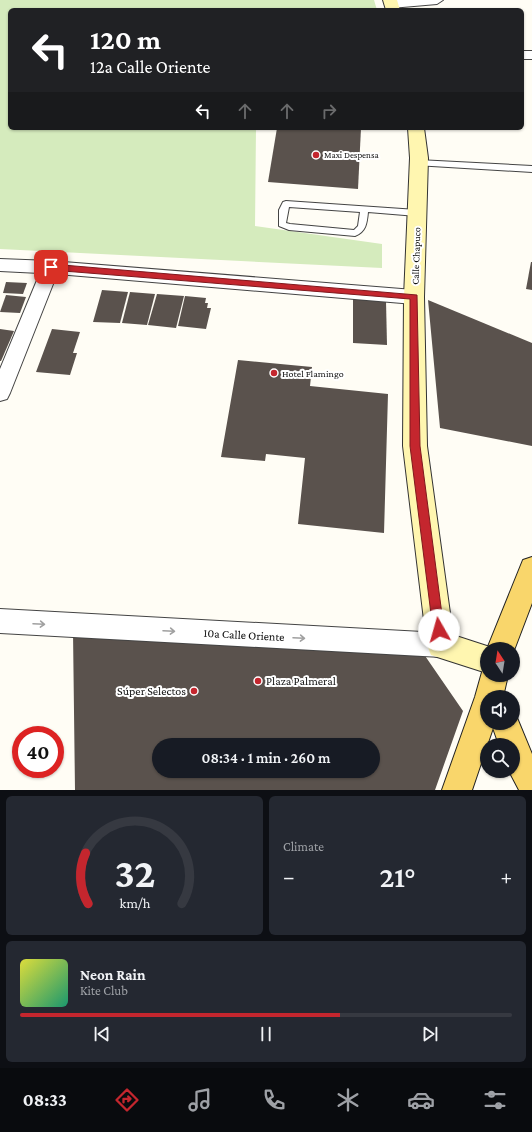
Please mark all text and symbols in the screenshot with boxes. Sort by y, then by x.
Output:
icon: left [24,24,76,76]
text: 120 m [90,24,161,55]
text: 12a Calle Oriente [90,57,210,77]
icon: left [192,100,214,122]
icon: ahead [234,100,256,122]
icon: ahead [276,100,298,122]
icon: right [318,100,340,122]
marker: Maxi Despensa [311,150,321,160]
place label: Maxi Despensa [324,150,379,160]
street label: Calle Chapuco [409,227,423,285]
pin [34,250,68,284]
icon: arrive [40,256,62,278]
marker: Hotel Flamingo [269,368,279,378]
place label: Hotel Flamingo [282,368,344,379]
position arrow [418,609,460,651]
one-way arrow [32,620,45,627]
street label: 10a Calle Oriente [203,626,285,644]
one-way arrow [162,627,175,634]
one-way arrow [292,634,305,641]
north arrow [480,642,520,682]
map controls [480,642,520,778]
place label: Plaza Palmeral [266,674,336,688]
marker: Plaza Palmeral [253,676,263,686]
place label: Súper Selectos [117,684,186,698]
marker: Súper Selectos [189,686,199,696]
button: sound [480,690,520,730]
speed limit sign: 40 [12,726,64,778]
button: search [480,738,520,778]
text: 08:34 · 1 min · 260 m [202,750,330,766]
text: Climate [283,839,324,854]
text: 32 [114,849,155,895]
text: 21° [379,860,416,893]
text: − [283,864,295,889]
text: + [500,864,512,889]
text: km/h [119,894,150,910]
text: Neon Rain [80,967,146,983]
text: Kite Club [80,983,128,998]
icon: previous [91,1023,113,1045]
icon: pause [255,1023,277,1045]
icon: next [419,1023,441,1045]
icon: directions [113,1086,141,1114]
icon: music [186,1086,214,1114]
icon: phone [260,1086,288,1114]
icon: climate [334,1086,362,1114]
icon: car [407,1086,435,1114]
icon: filters [481,1086,509,1114]
text: 08:33 [23,1090,67,1110]

